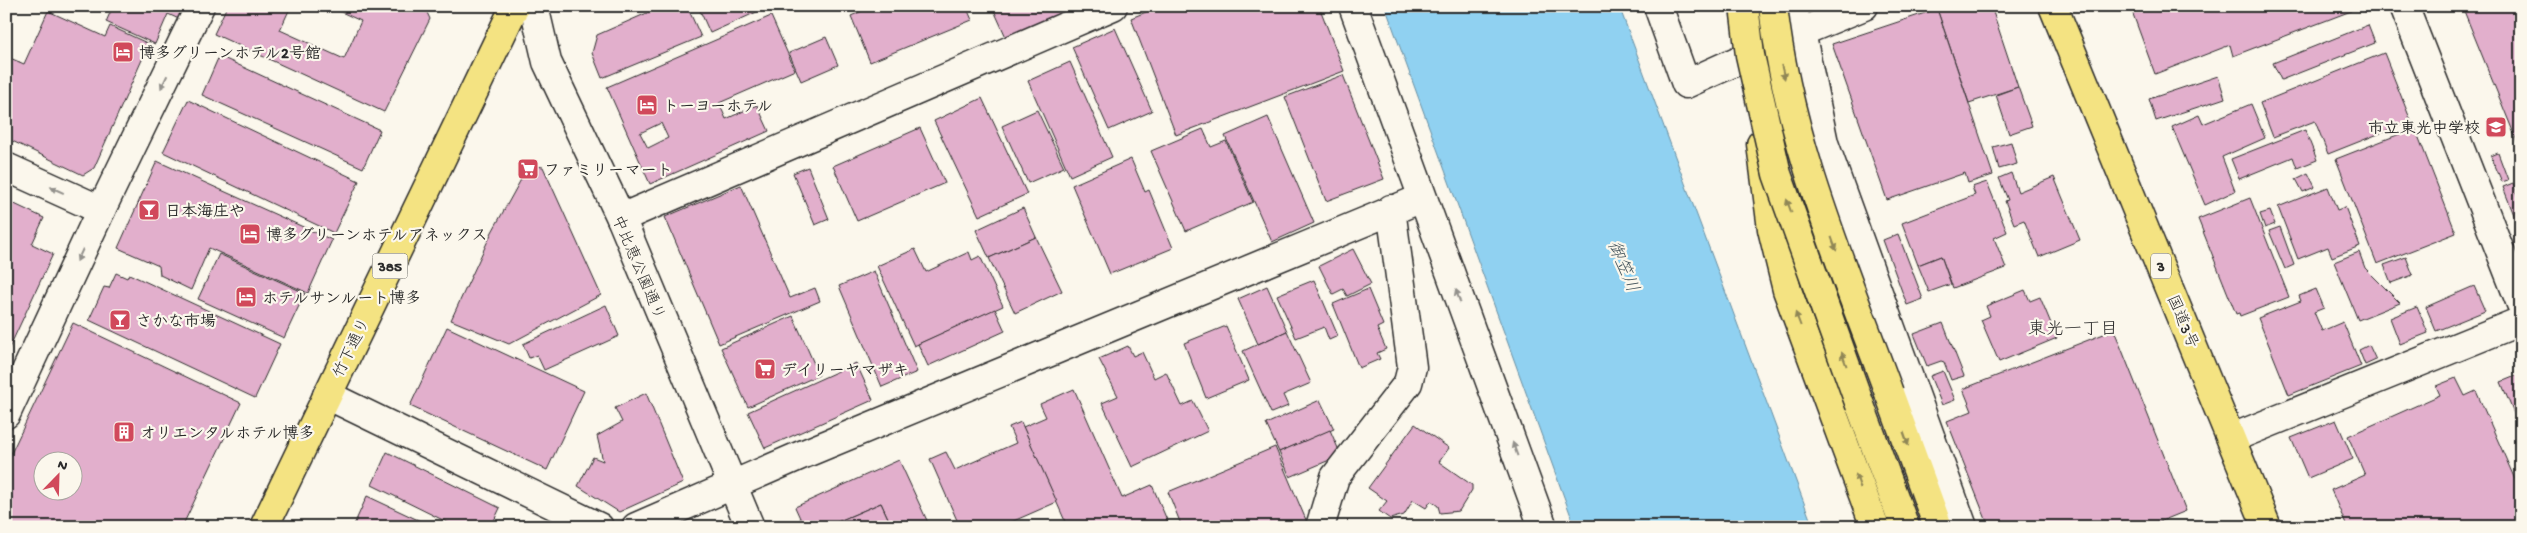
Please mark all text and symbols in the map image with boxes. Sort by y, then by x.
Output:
hotel icon: 博多グリーンホテル2号館 [111,40,135,64]
place label: 博多グリーンホテル2号館 [139,44,321,65]
one-way arrow [1779,64,1787,79]
one-way arrow [160,74,168,89]
hotel icon: トーヨーホテル [635,93,659,117]
place label: トーヨーホテル [663,99,773,118]
school or university icon: 市立東光中学校 [2484,115,2508,139]
place label: 市立東光中学校 [2368,119,2480,140]
supermarket icon: ファミリーマート [516,157,540,181]
place label: ファミリーマート [544,163,673,182]
one-way arrow [50,186,64,194]
bar icon: 日本海庄や [137,198,161,222]
one-way arrow [1785,198,1793,213]
place label: 日本海庄や [165,202,245,223]
street label: 中比恵公園通り [606,213,668,324]
hotel icon: 博多グリーンホテルアネックス [238,222,262,246]
place label: 博多グリーンホテルアネックス [266,226,487,247]
one-way arrow [1830,237,1838,252]
water label: 御笠川 [1601,238,1643,296]
one-way arrow [76,248,84,262]
road number: 385 [372,254,408,278]
road number: 3 [2151,254,2171,278]
hotel icon: ホテルサンルート博多 [234,285,258,309]
one-way arrow [1454,288,1462,303]
place label: ホテルサンルート博多 [262,289,421,310]
street label: 国道3号 [2161,292,2201,352]
bar icon: さかな市場 [108,308,132,332]
one-way arrow [1794,311,1802,326]
place label: さかな市場 [136,313,216,333]
street label: 竹下通り [330,315,376,381]
district label: 東光一丁目 [2028,319,2118,341]
one-way arrow [1840,351,1848,366]
supermarket icon: デイリーヤマザキ [753,357,777,381]
place label: デイリーヤマザキ [781,362,909,382]
building icon: オリエンタルホテル博多 [112,420,136,444]
place label: オリエンタルホテル博多 [140,424,314,445]
one-way arrow [1902,432,1910,447]
one-way arrow [1511,441,1518,456]
north arrow [32,450,82,500]
text: N [55,457,70,476]
one-way arrow [1854,473,1862,488]

